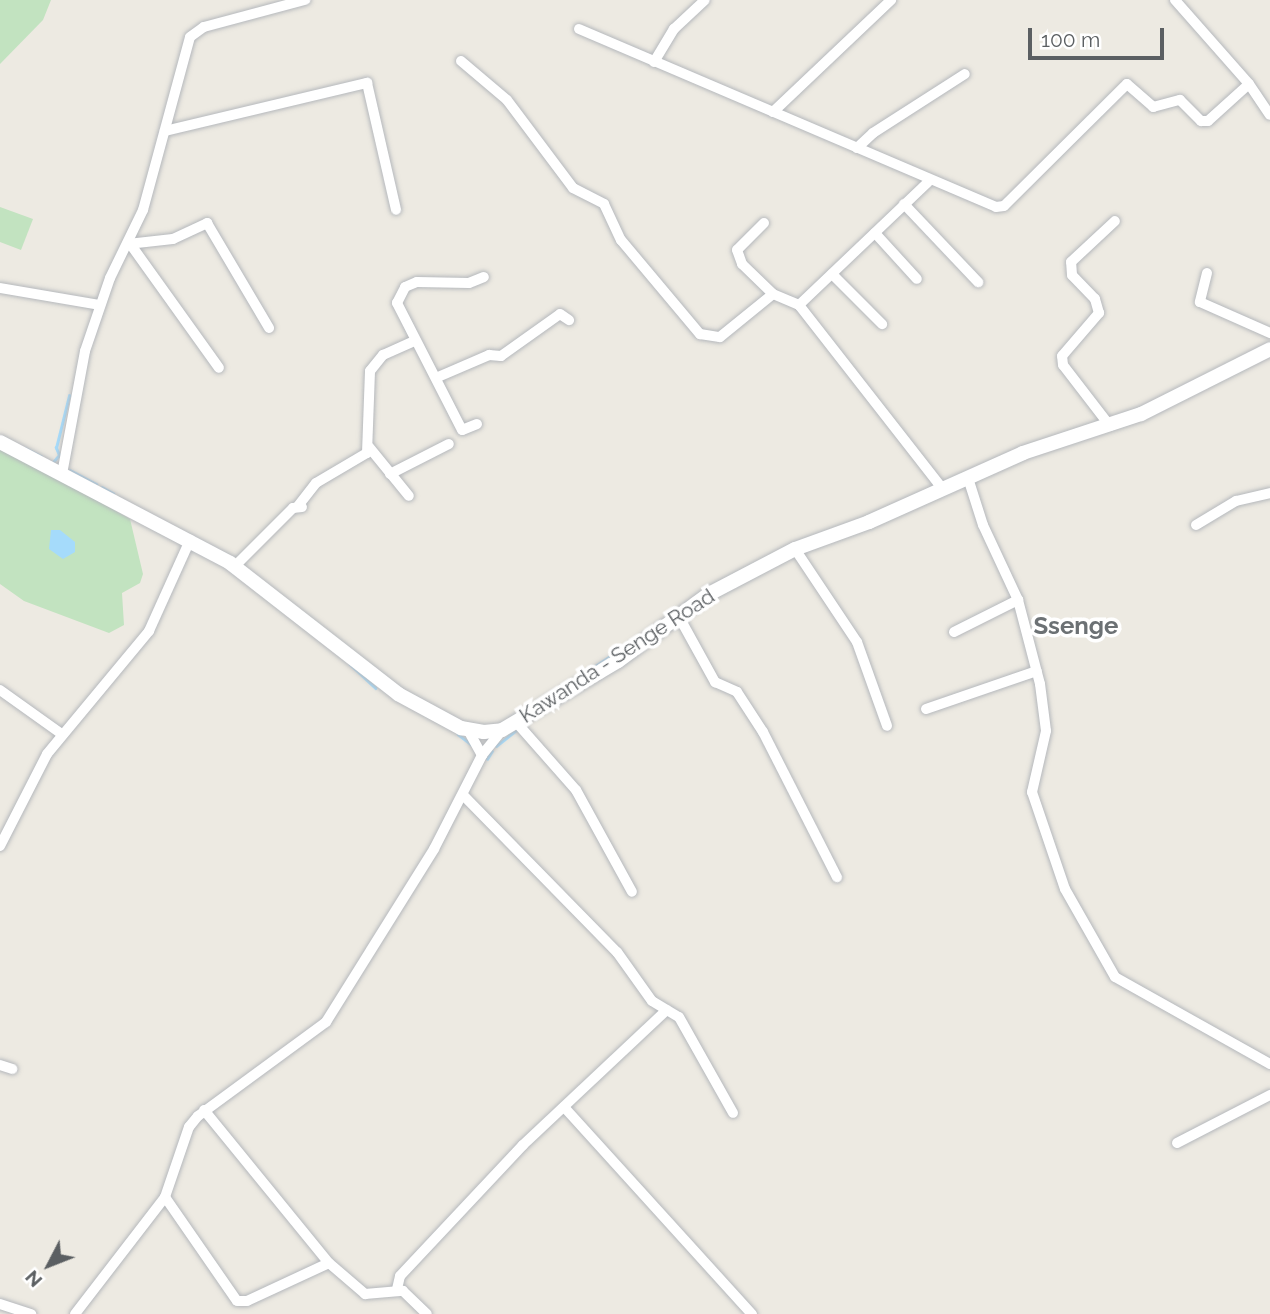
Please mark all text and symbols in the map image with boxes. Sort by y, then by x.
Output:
scale bar [1032,14,1168,58]
text: 100 m [1041,27,1100,52]
street label: Kawanda - Senge Road [515,583,719,729]
district label: Ssenge [1034,612,1118,640]
north arrow [14,1230,84,1300]
text: N [20,1266,46,1292]

